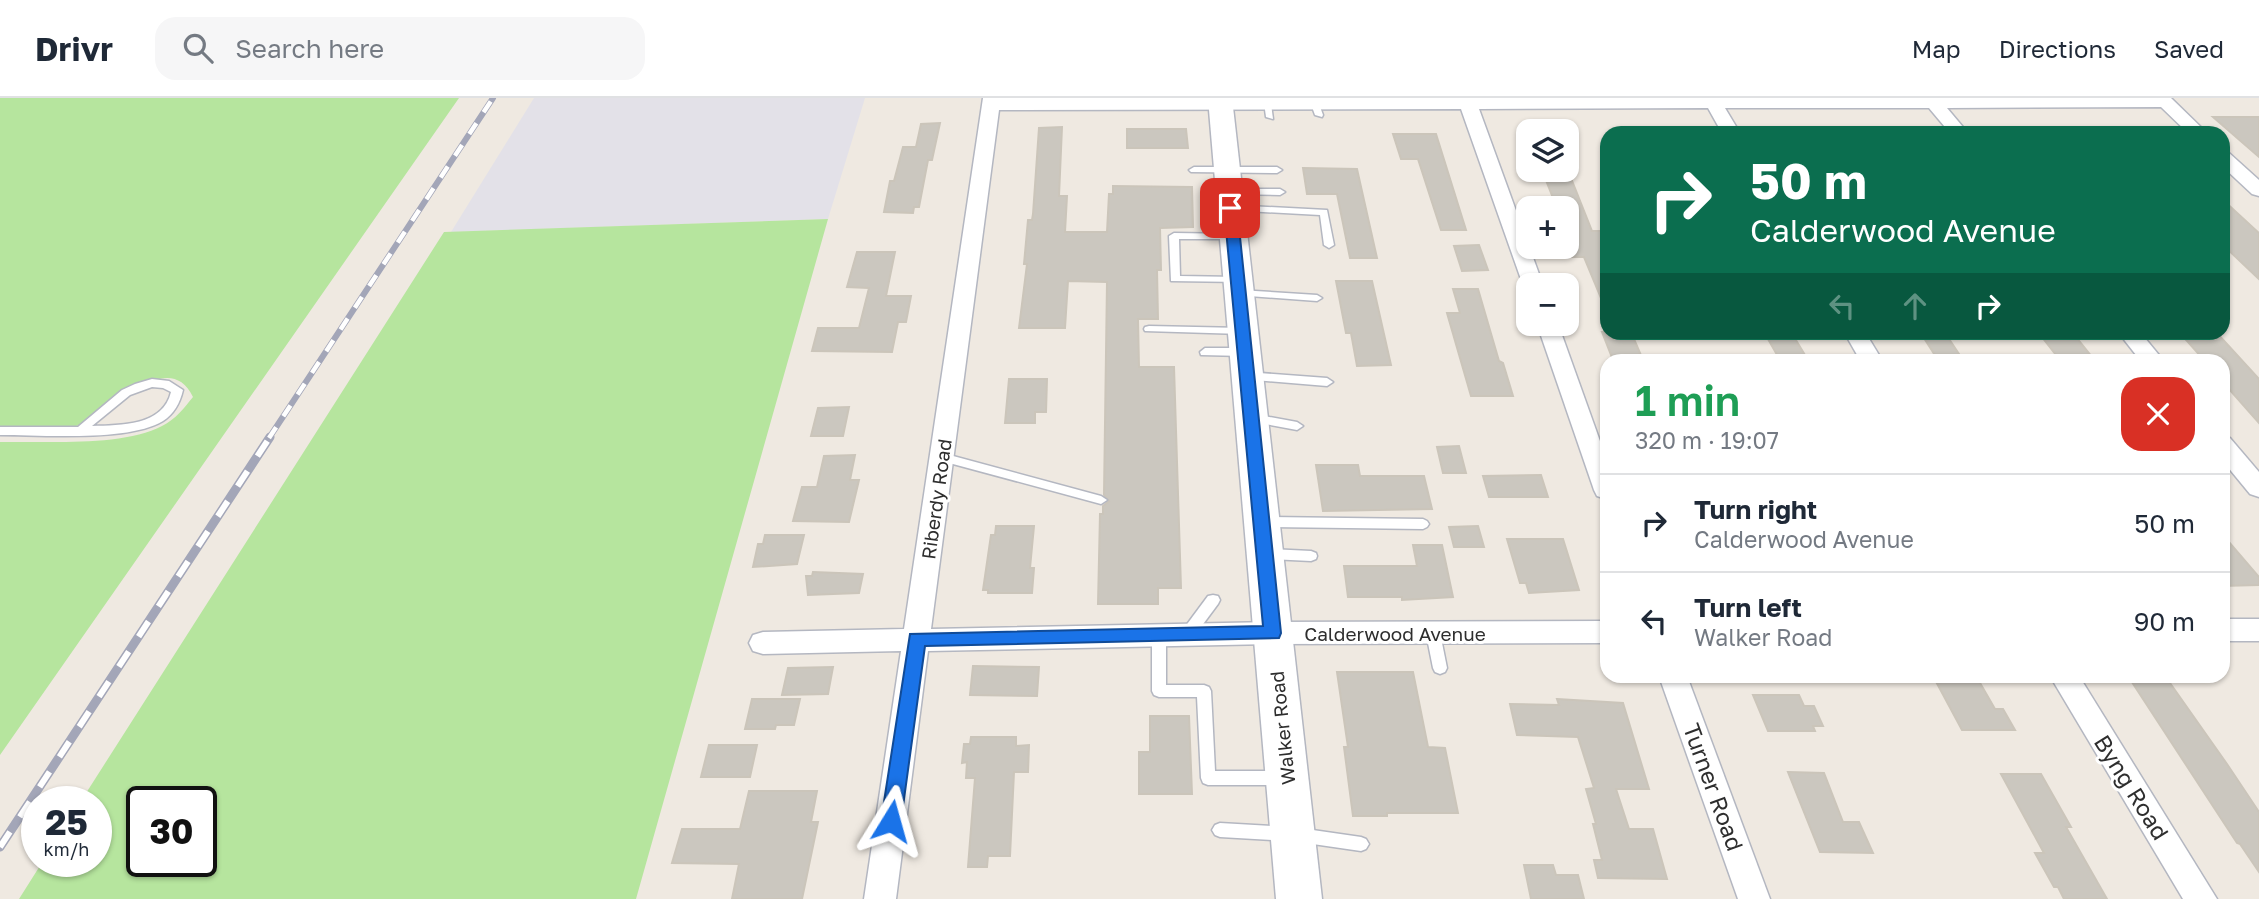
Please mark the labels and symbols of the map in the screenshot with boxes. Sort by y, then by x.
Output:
pin [1200,178,1260,238]
street label: Riberdy Road [916,437,956,561]
street label: Calderwood Avenue [1304,622,1486,645]
street label: Walker Road [1265,670,1299,786]
street label: Turner Road [1678,719,1750,855]
street label: Byng Road [2089,729,2175,845]
position arrow [854,784,928,858]
speed limit sign: 30 [126,786,217,877]

